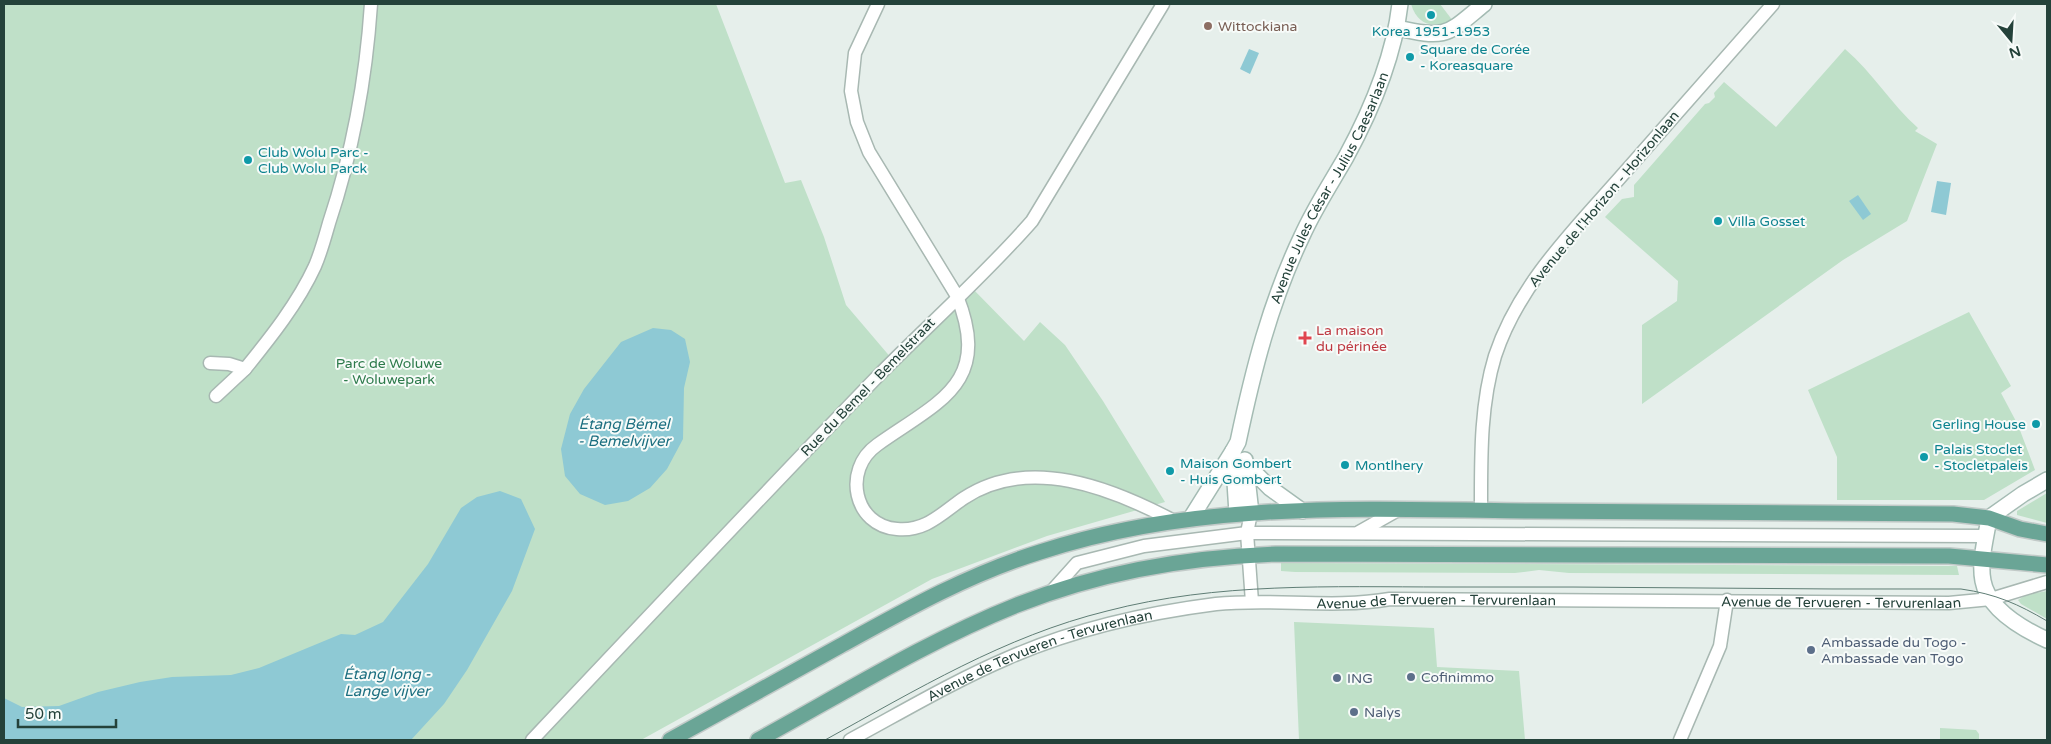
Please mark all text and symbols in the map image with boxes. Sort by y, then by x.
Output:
marker: Korea 1951-1953 [1425,9,1437,21]
north arrow [1986,15,2036,65]
place label: Wittockiana [1218,18,1297,35]
marker: Wittockiana [1202,20,1214,32]
place label: Korea 1951-1953 [1372,23,1490,40]
place label: Square de Corée - Koreasquare [1420,41,1530,74]
text: N [2007,42,2023,62]
marker: Square de Corée - Koreasquare [1404,51,1416,63]
street label: Avenue Jules César - Julius Caesarlaan [1267,70,1392,306]
street label: Avenue de l'Horizon - Horizonlaan [1525,107,1683,291]
place label: Club Wolu Parc - Club Wolu Parck [258,144,369,177]
marker: Club Wolu Parc - Club Wolu Parck [242,154,254,166]
place label: Villa Gosset [1728,213,1806,230]
marker: Villa Gosset [1712,215,1724,227]
street label: Rue du Bemel - Bemelstraat [797,314,939,460]
place label: La maison du périnée [1316,322,1387,355]
marker: La maison du périnée [1298,331,1312,345]
park label: Parc de Woluwe - Woluwepark [336,355,442,388]
water label: Étang Bémel - Bemelvijver [578,415,672,450]
place label: Gerling House [1932,416,2026,433]
marker: Gerling House [2030,418,2042,430]
place label: Palais Stoclet - Stocletpaleis [1934,441,2028,474]
marker: Palais Stoclet - Stocletpaleis [1918,451,1930,463]
place label: Maison Gombert - Huis Gombert [1180,455,1292,488]
place label: Montlhery [1355,457,1424,474]
marker: Montlhery [1339,459,1351,471]
marker: Maison Gombert - Huis Gombert [1164,465,1176,477]
street label: Avenue de Tervueren - Tervurenlaan [1316,591,1556,612]
street label: Avenue de Tervueren - Tervurenlaan [1721,593,1962,612]
street label: Avenue de Tervueren - Tervurenlaan [924,606,1154,705]
place label: Ambassade du Togo - Ambassade van Togo [1821,634,1966,667]
marker: Ambassade du Togo - Ambassade van Togo [1805,644,1817,656]
water label: Étang long - Lange vijver [343,665,432,700]
place label: Cofinimmo [1421,669,1494,686]
place label: ING [1347,670,1373,687]
marker: Cofinimmo [1405,671,1417,683]
marker: ING [1331,672,1343,684]
scale bar [18,696,115,728]
place label: Nalys [1364,704,1401,721]
text: 50 m [25,705,62,723]
marker: Nalys [1348,706,1360,718]

